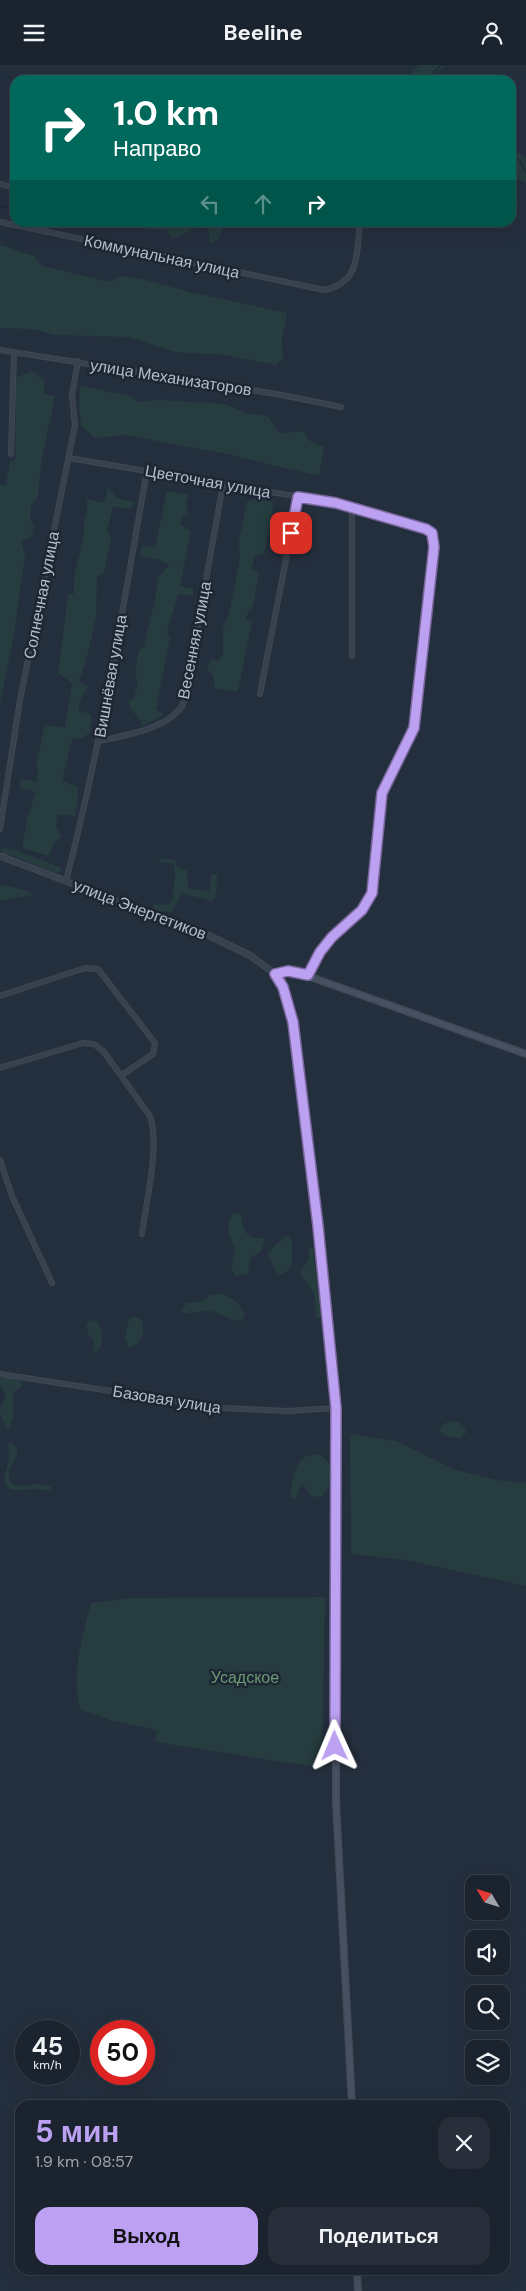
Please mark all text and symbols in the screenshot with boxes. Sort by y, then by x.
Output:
text: Beeline [223,18,303,47]
icon: menu [20,19,48,47]
icon: person [478,19,506,47]
text: 1.0 km [113,90,219,136]
icon: right [30,95,95,160]
text: Направо [113,134,201,163]
icon: left [196,190,224,218]
icon: ahead [249,190,277,218]
icon: right [302,190,330,218]
street label: Коммунальная улица [82,230,242,283]
street label: улица Механизаторов [89,354,253,401]
street label: Цветочная улица [143,460,272,503]
pin [270,512,312,554]
icon: arrive [277,519,305,547]
street label: Солнечная улица [19,529,64,661]
street label: Весенняя улица [173,579,216,701]
street label: Вишнёвая улица [89,613,132,739]
street label: улица Энергетиков [70,874,209,945]
street label: Базовая улица [111,1381,223,1418]
park label: Усадское [211,1667,279,1688]
position arrow [308,1719,360,1771]
north arrow [465,1875,510,1920]
map controls [465,1875,510,2085]
button: sound [465,1930,510,1975]
button: search [465,1985,510,2030]
speed limit sign: 50 [90,2020,155,2085]
text: 45 [32,2030,63,2063]
button: layers [465,2040,510,2085]
text: km/h [33,2057,62,2073]
text: 5 мин [35,2112,119,2151]
button: close [438,2117,490,2169]
text: 1.9 km · 08:57 [35,2151,133,2172]
button: Выход [35,2207,258,2265]
button: Поделиться [268,2207,490,2265]

